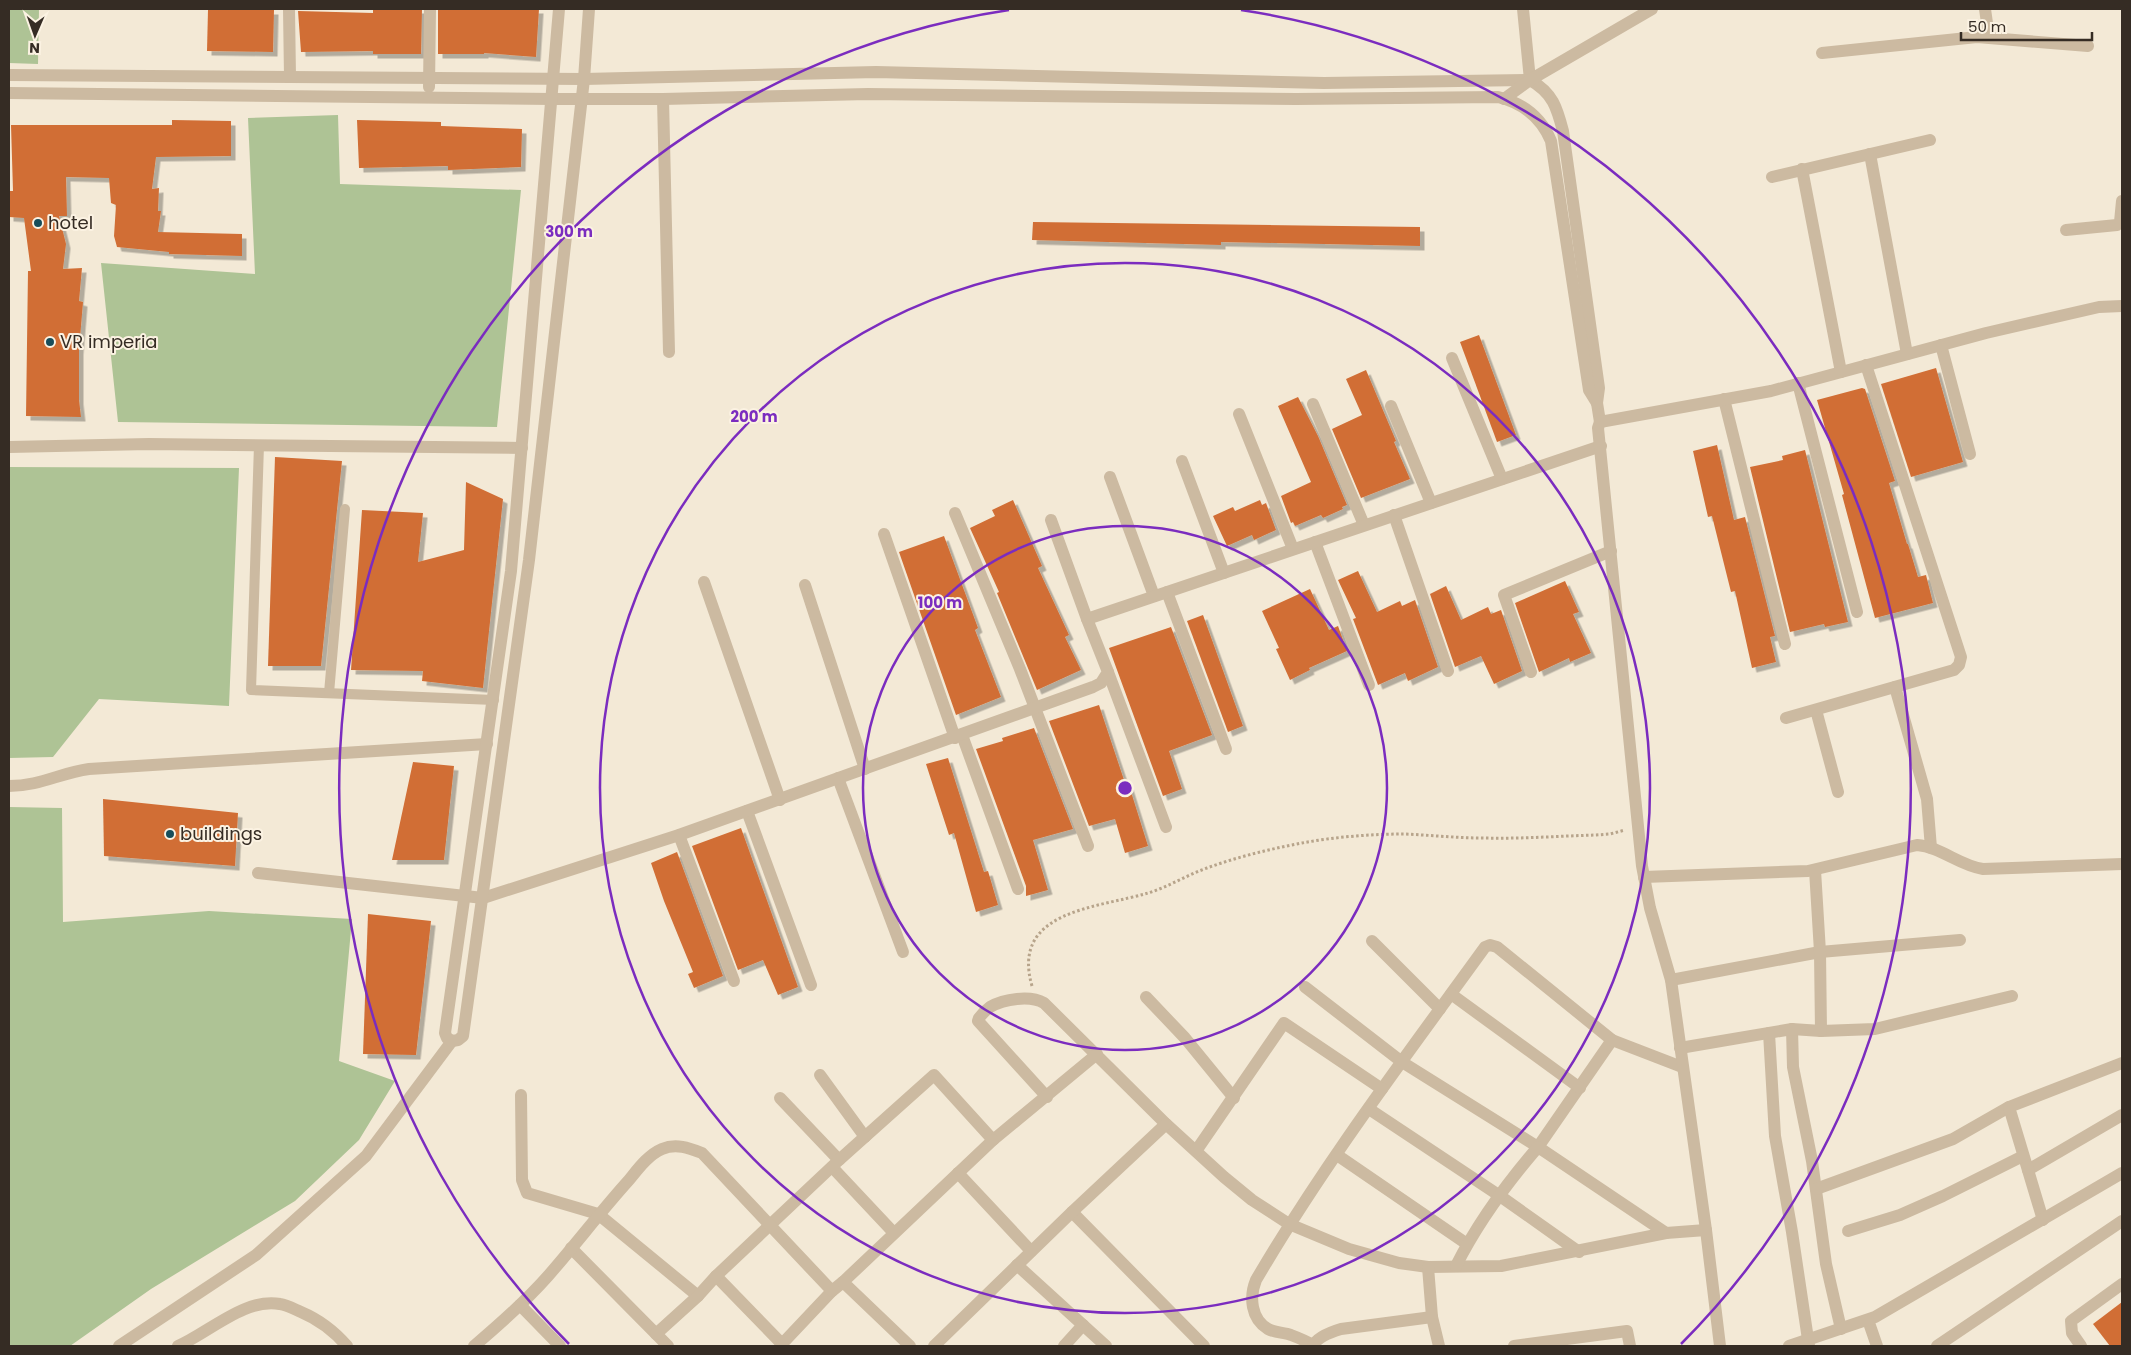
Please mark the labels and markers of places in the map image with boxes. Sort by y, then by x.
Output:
place label: hotel [48,210,93,235]
marker: hotel [32,217,44,229]
place label: VR imperia [60,329,158,354]
marker: VR imperia [44,336,56,348]
centre of rings [1116,779,1134,797]
place label: buildings [180,821,262,846]
marker: buildings [164,828,176,840]

